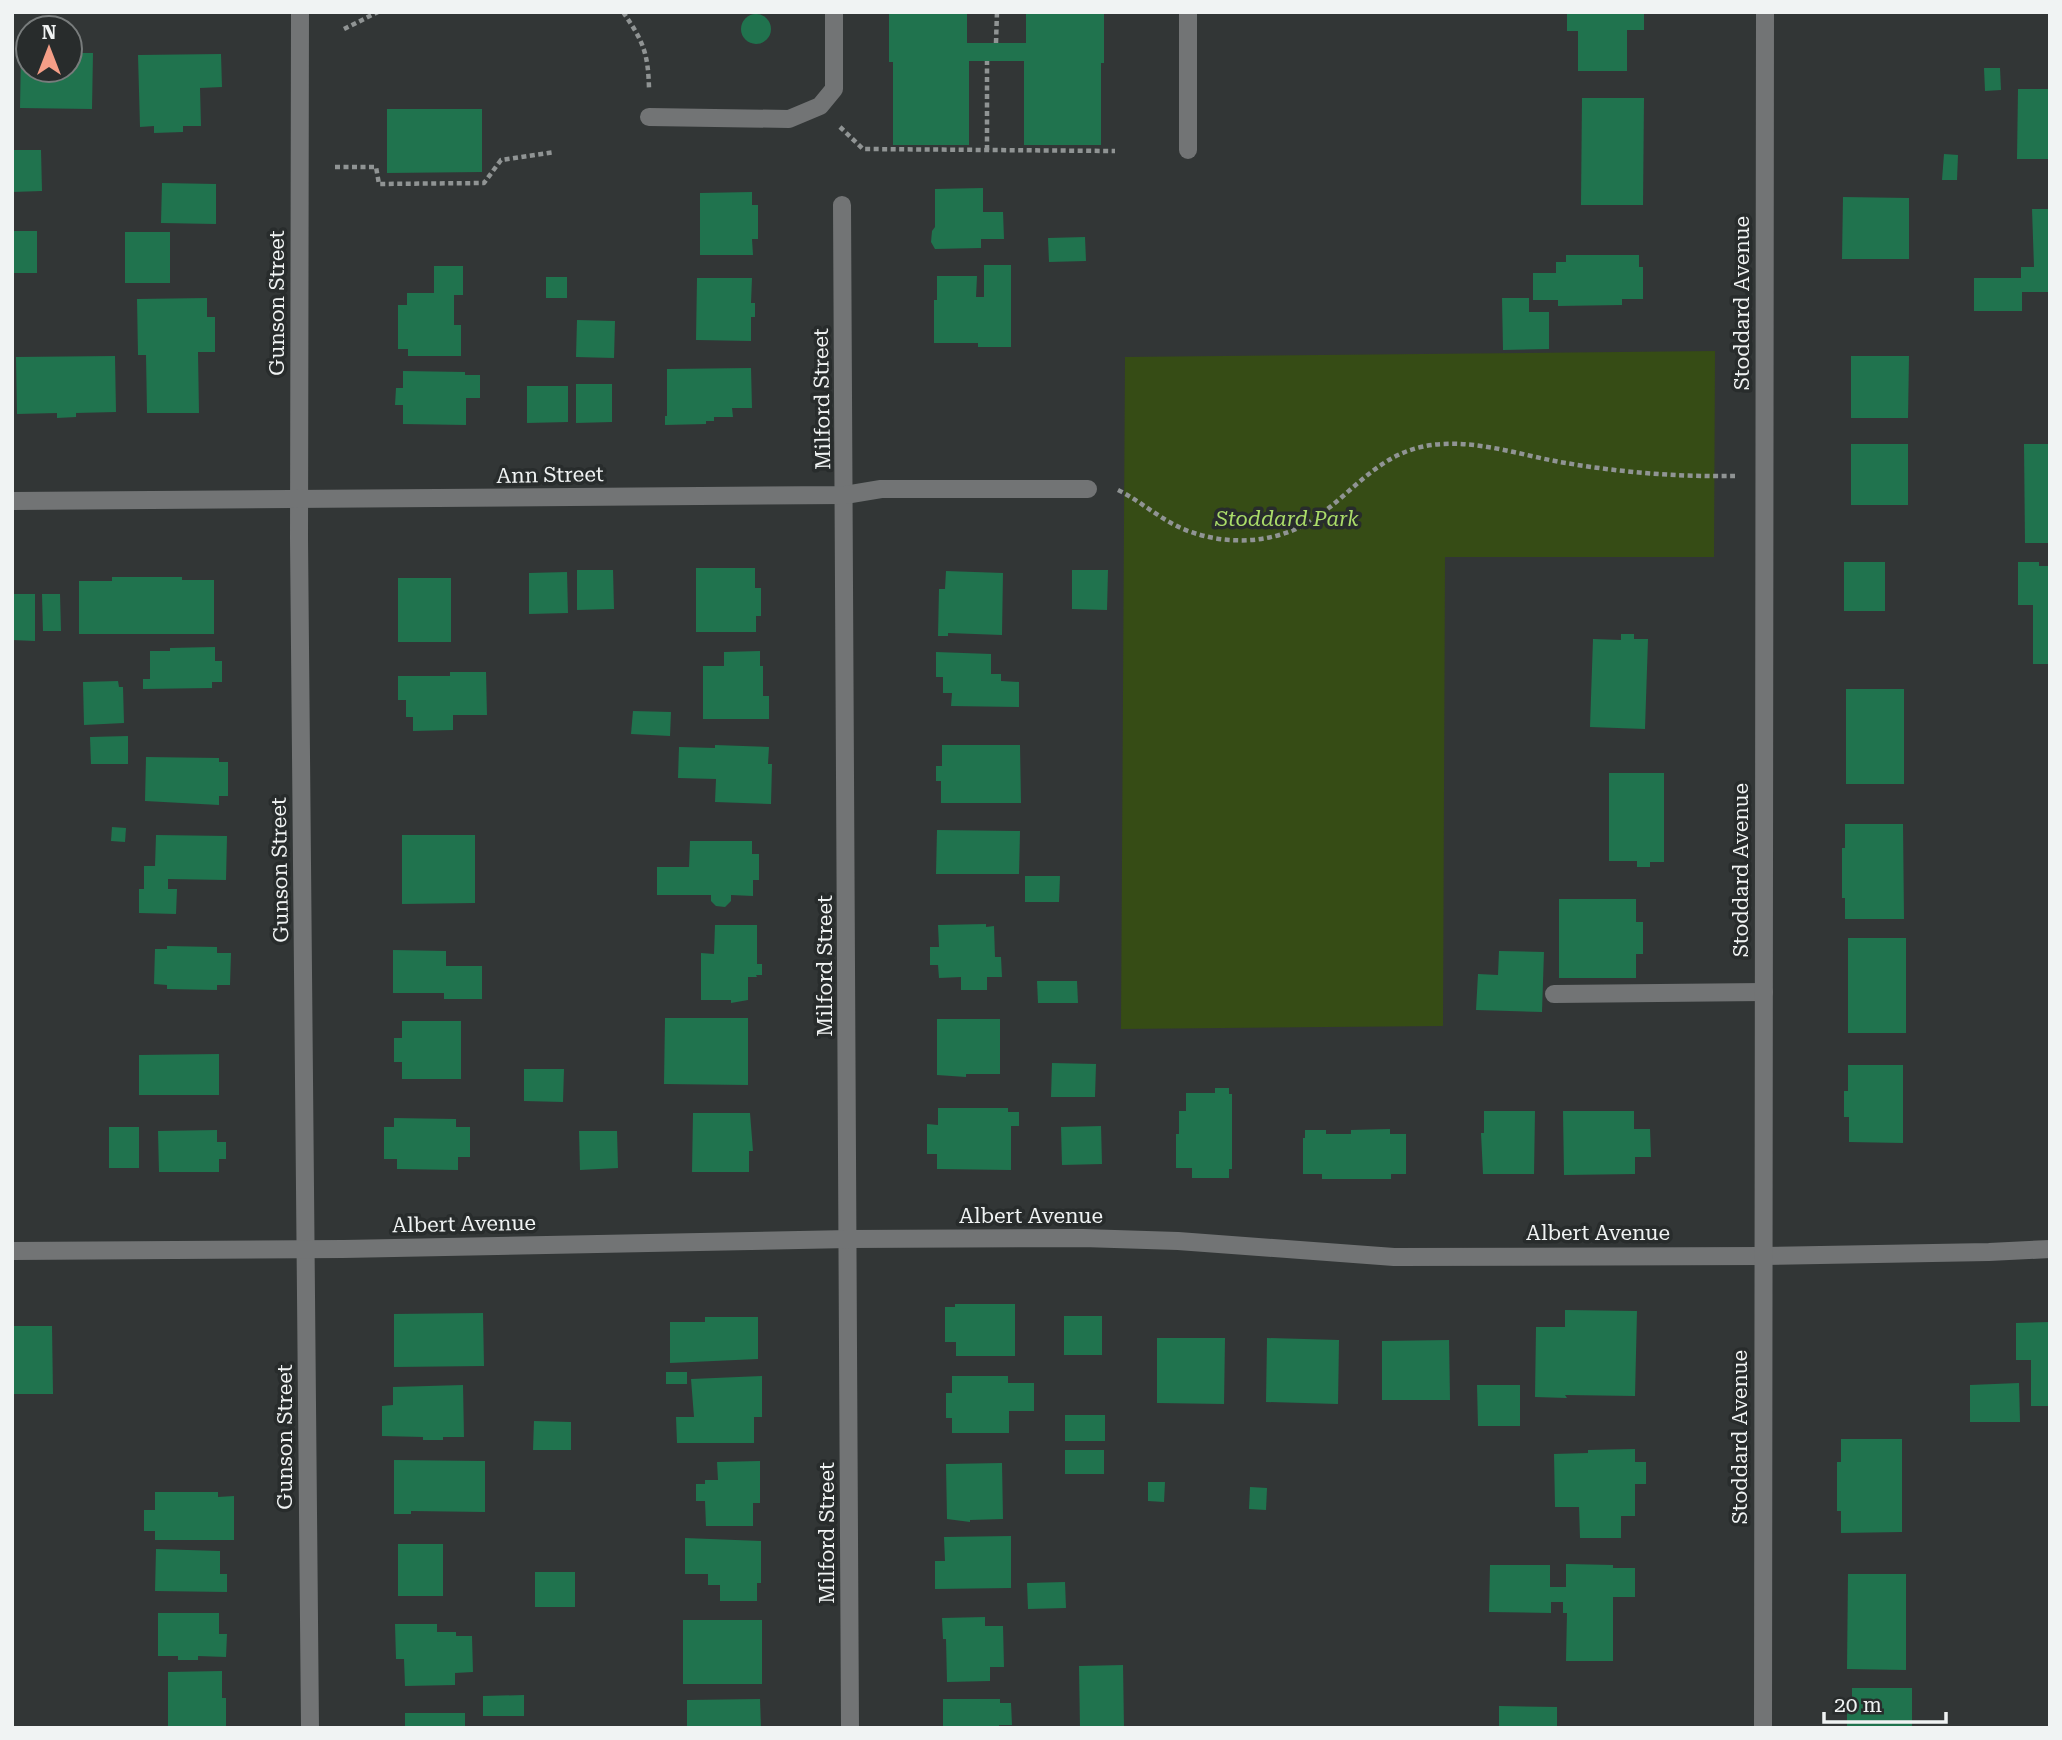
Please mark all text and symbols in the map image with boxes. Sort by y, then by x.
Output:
north arrow [14,14,84,84]
text: N [42,21,57,44]
street label: Stoddard Avenue [1730,216,1754,390]
street label: Gunson Street [265,230,289,376]
street label: Milford Street [809,328,835,470]
street label: Ann Street [496,462,604,488]
park label: Stoddard Park [1214,507,1359,531]
street label: Stoddard Avenue [1729,783,1753,957]
street label: Gunson Street [267,797,293,943]
street label: Milford Street [813,895,837,1037]
street label: Albert Avenue [959,1204,1103,1228]
street label: Albert Avenue [392,1211,536,1237]
street label: Albert Avenue [1526,1221,1670,1245]
street label: Stoddard Avenue [1728,1350,1752,1524]
street label: Gunson Street [273,1364,297,1510]
street label: Milford Street [815,1462,839,1604]
scale bar [1824,1680,1946,1724]
text: 20 m [1834,1693,1882,1717]

